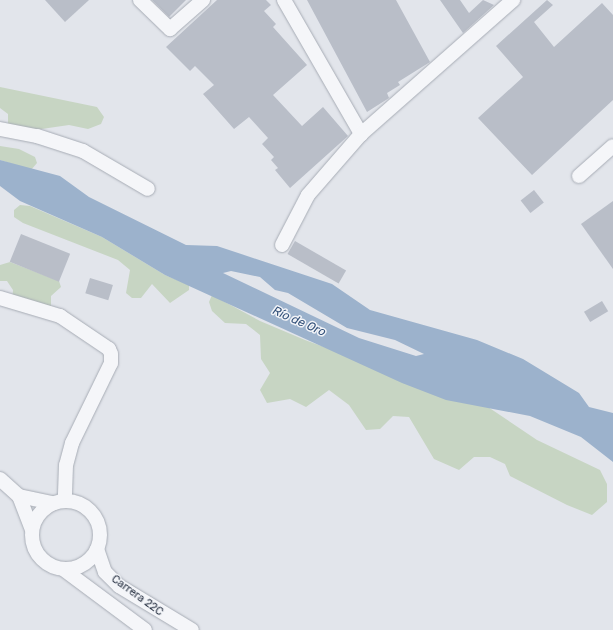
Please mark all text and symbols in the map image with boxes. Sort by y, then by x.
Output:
water label: Río de Oro [270,304,328,340]
street label: Carrera 22C [108,573,166,619]

